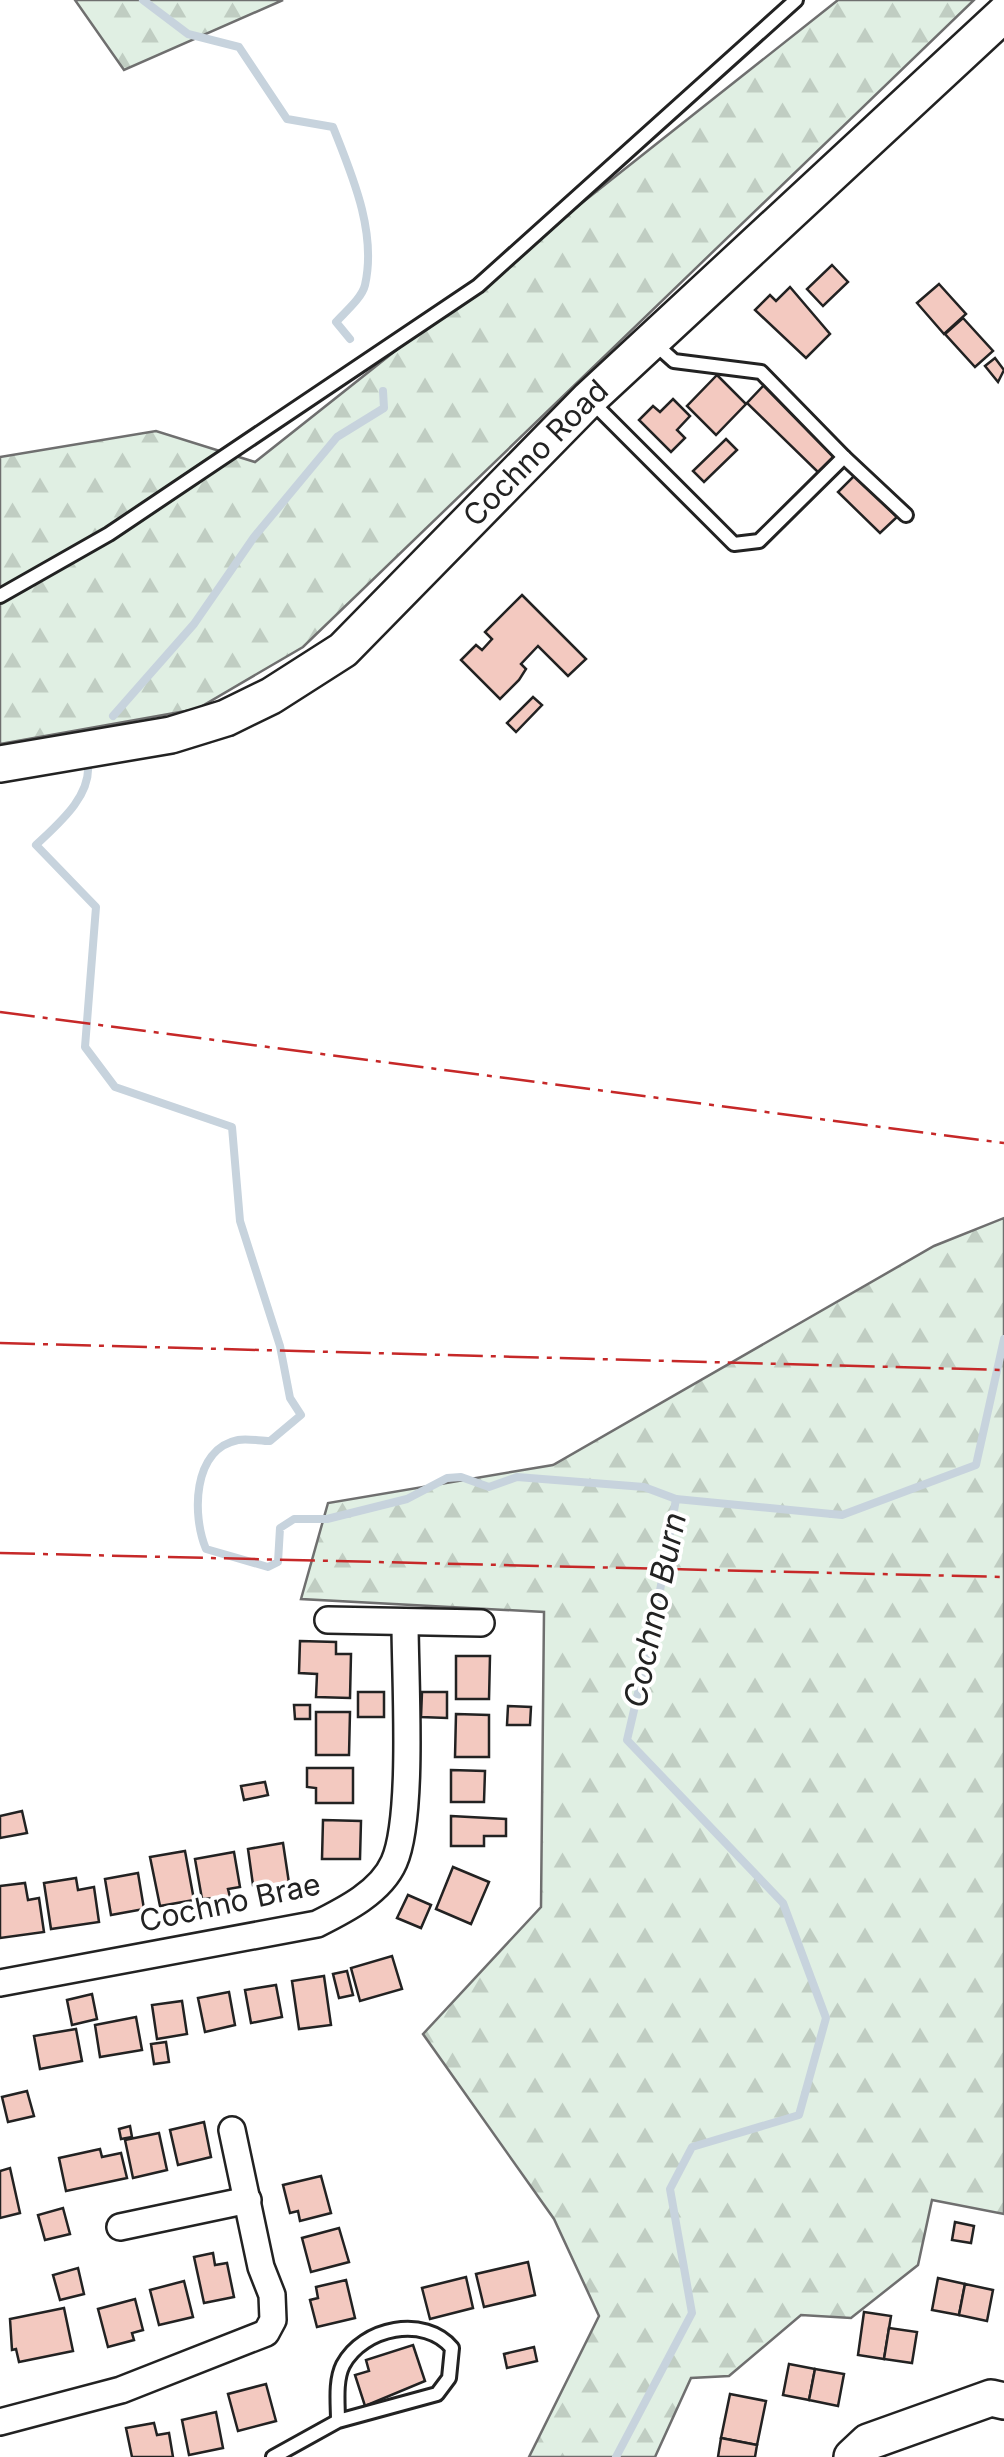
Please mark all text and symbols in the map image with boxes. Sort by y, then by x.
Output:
street label: Cochno Road [455,372,615,534]
water label: Cochno Burn [615,1509,694,1711]
street label: Cochno Brae [136,1865,324,1939]

